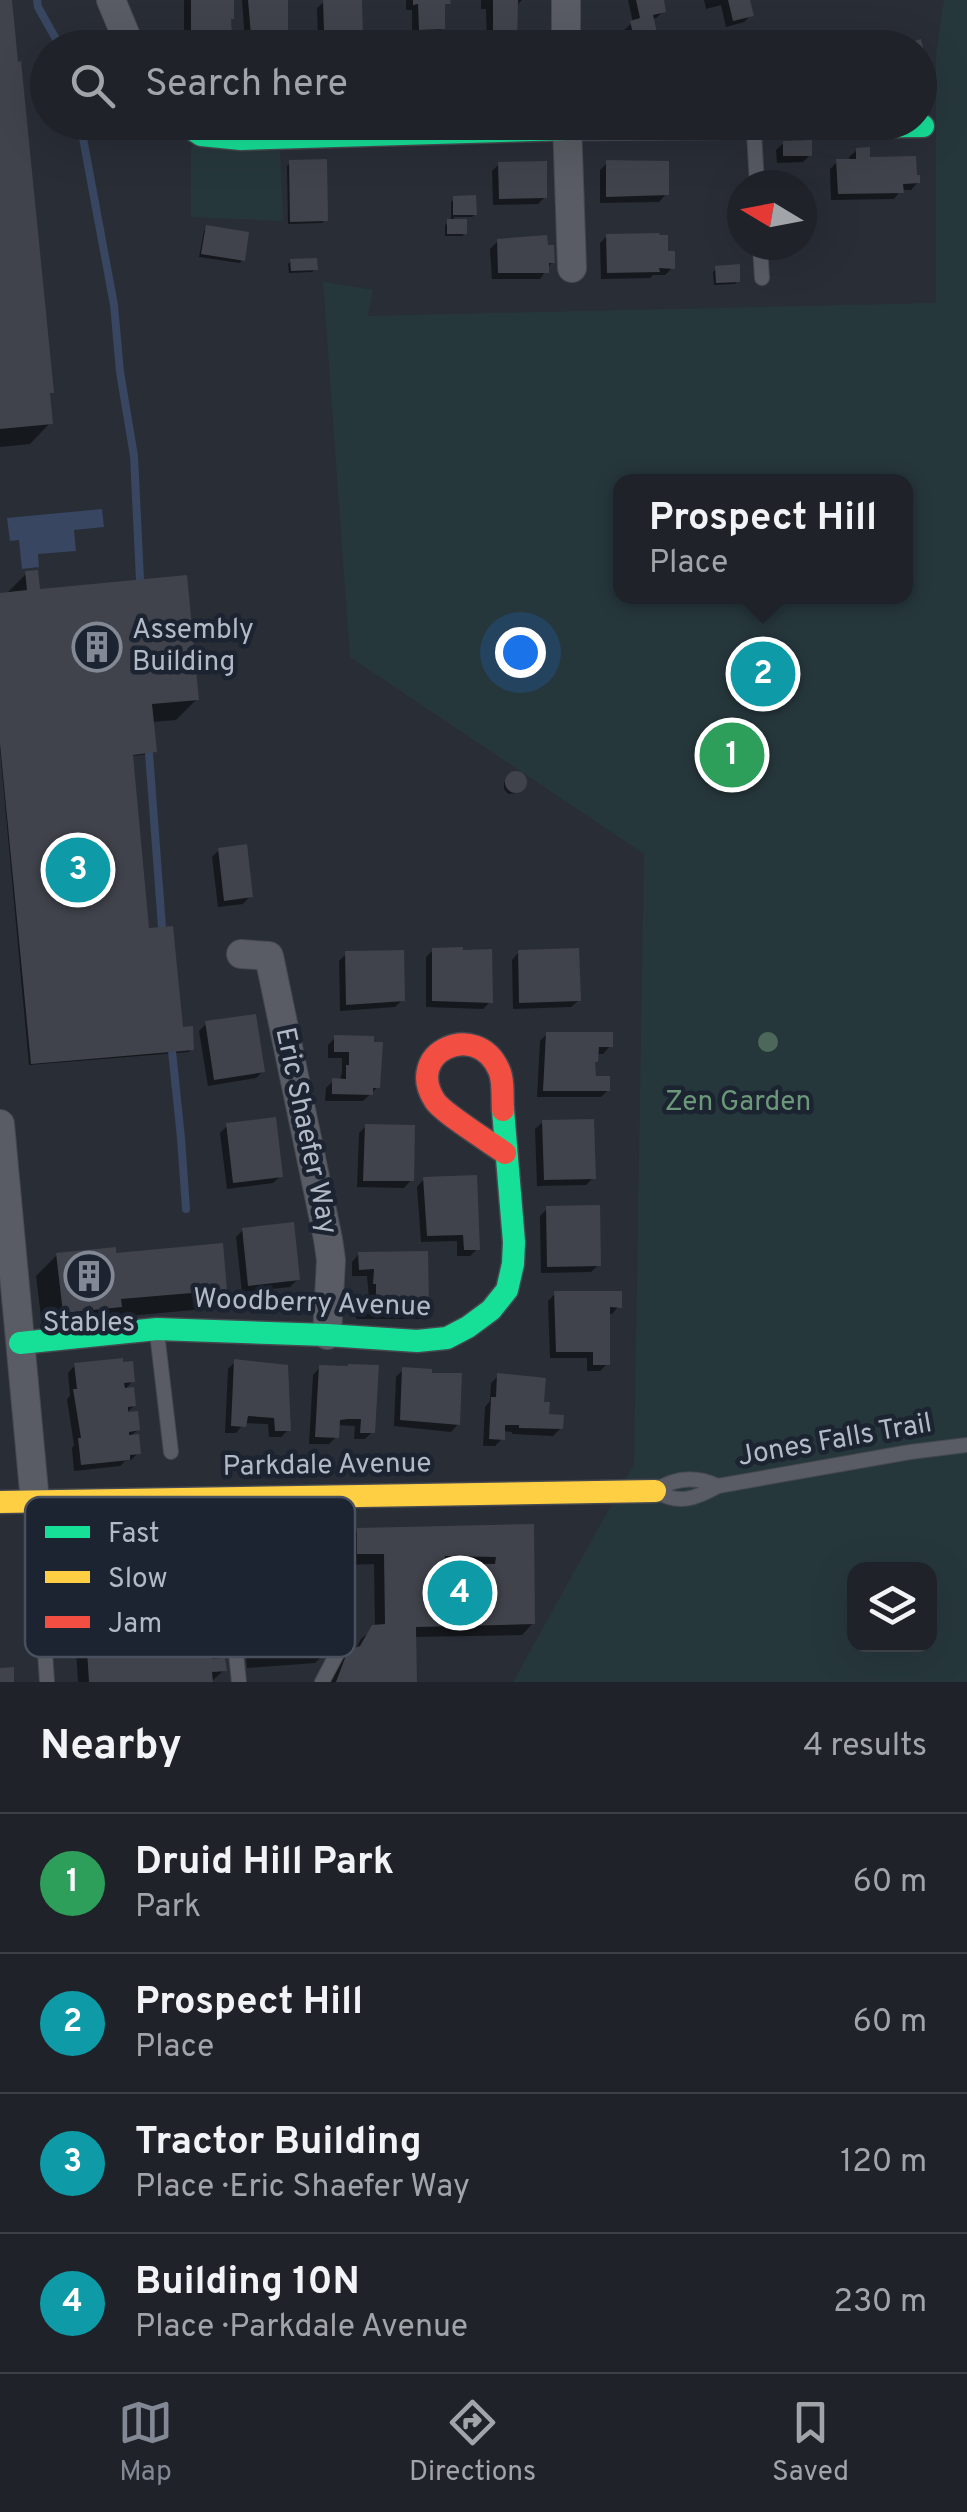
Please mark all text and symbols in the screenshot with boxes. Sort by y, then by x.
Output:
search box [30,30,937,140]
icon: search [65,58,120,113]
text: Search here [145,61,348,110]
north arrow [727,170,817,260]
popup [613,474,913,604]
text: Prospect Hill [649,495,877,544]
text: Place [649,544,728,584]
place label: Assembly Building [132,613,254,681]
building icon: Assembly Building [71,621,123,673]
your location [495,627,546,678]
pin: 2 [730,636,796,712]
pin: 1 [700,718,764,792]
pin: 3 [46,832,110,908]
street label: Eric Shaefer Way [266,1024,344,1238]
park label: Zen Garden [665,1085,811,1121]
building icon: Stables [63,1250,115,1302]
street label: Woodberry Avenue [192,1282,432,1326]
place label: Stables [43,1306,135,1342]
street label: Jones Falls Trail [735,1406,935,1476]
street label: Parkdale Avenue [222,1446,432,1486]
legend [25,1497,355,1657]
text: Fast [108,1517,160,1553]
pin: 4 [428,1556,492,1630]
text: Slow [108,1562,167,1598]
map controls [847,1562,937,1652]
button: layers [847,1562,937,1652]
text: Jam [108,1607,162,1643]
text: Nearby [40,1721,182,1774]
text: 4 results [803,1727,927,1767]
text: Druid Hill Park [135,1839,394,1888]
text: 1 [66,1863,79,1903]
text: 60 m [853,1863,927,1903]
text: Park [135,1888,201,1928]
text: Prospect Hill [135,1979,363,2028]
text: 2 [63,2003,82,2043]
text: 60 m [853,2003,927,2043]
text: Place [135,2028,214,2068]
text: Tractor Building [135,2119,422,2168]
text: 3 [63,2143,82,2183]
text: 120 m [840,2143,927,2183]
text: Place · Eric Shaefer Way [135,2168,470,2208]
text: Building 10N [135,2259,360,2308]
text: 4 [62,2283,83,2323]
text: 230 m [833,2283,927,2323]
text: Place · Parkdale Avenue [135,2308,468,2348]
tab: Map [118,2395,173,2491]
tab: Directions [409,2395,536,2491]
tab: Saved [772,2395,849,2491]

